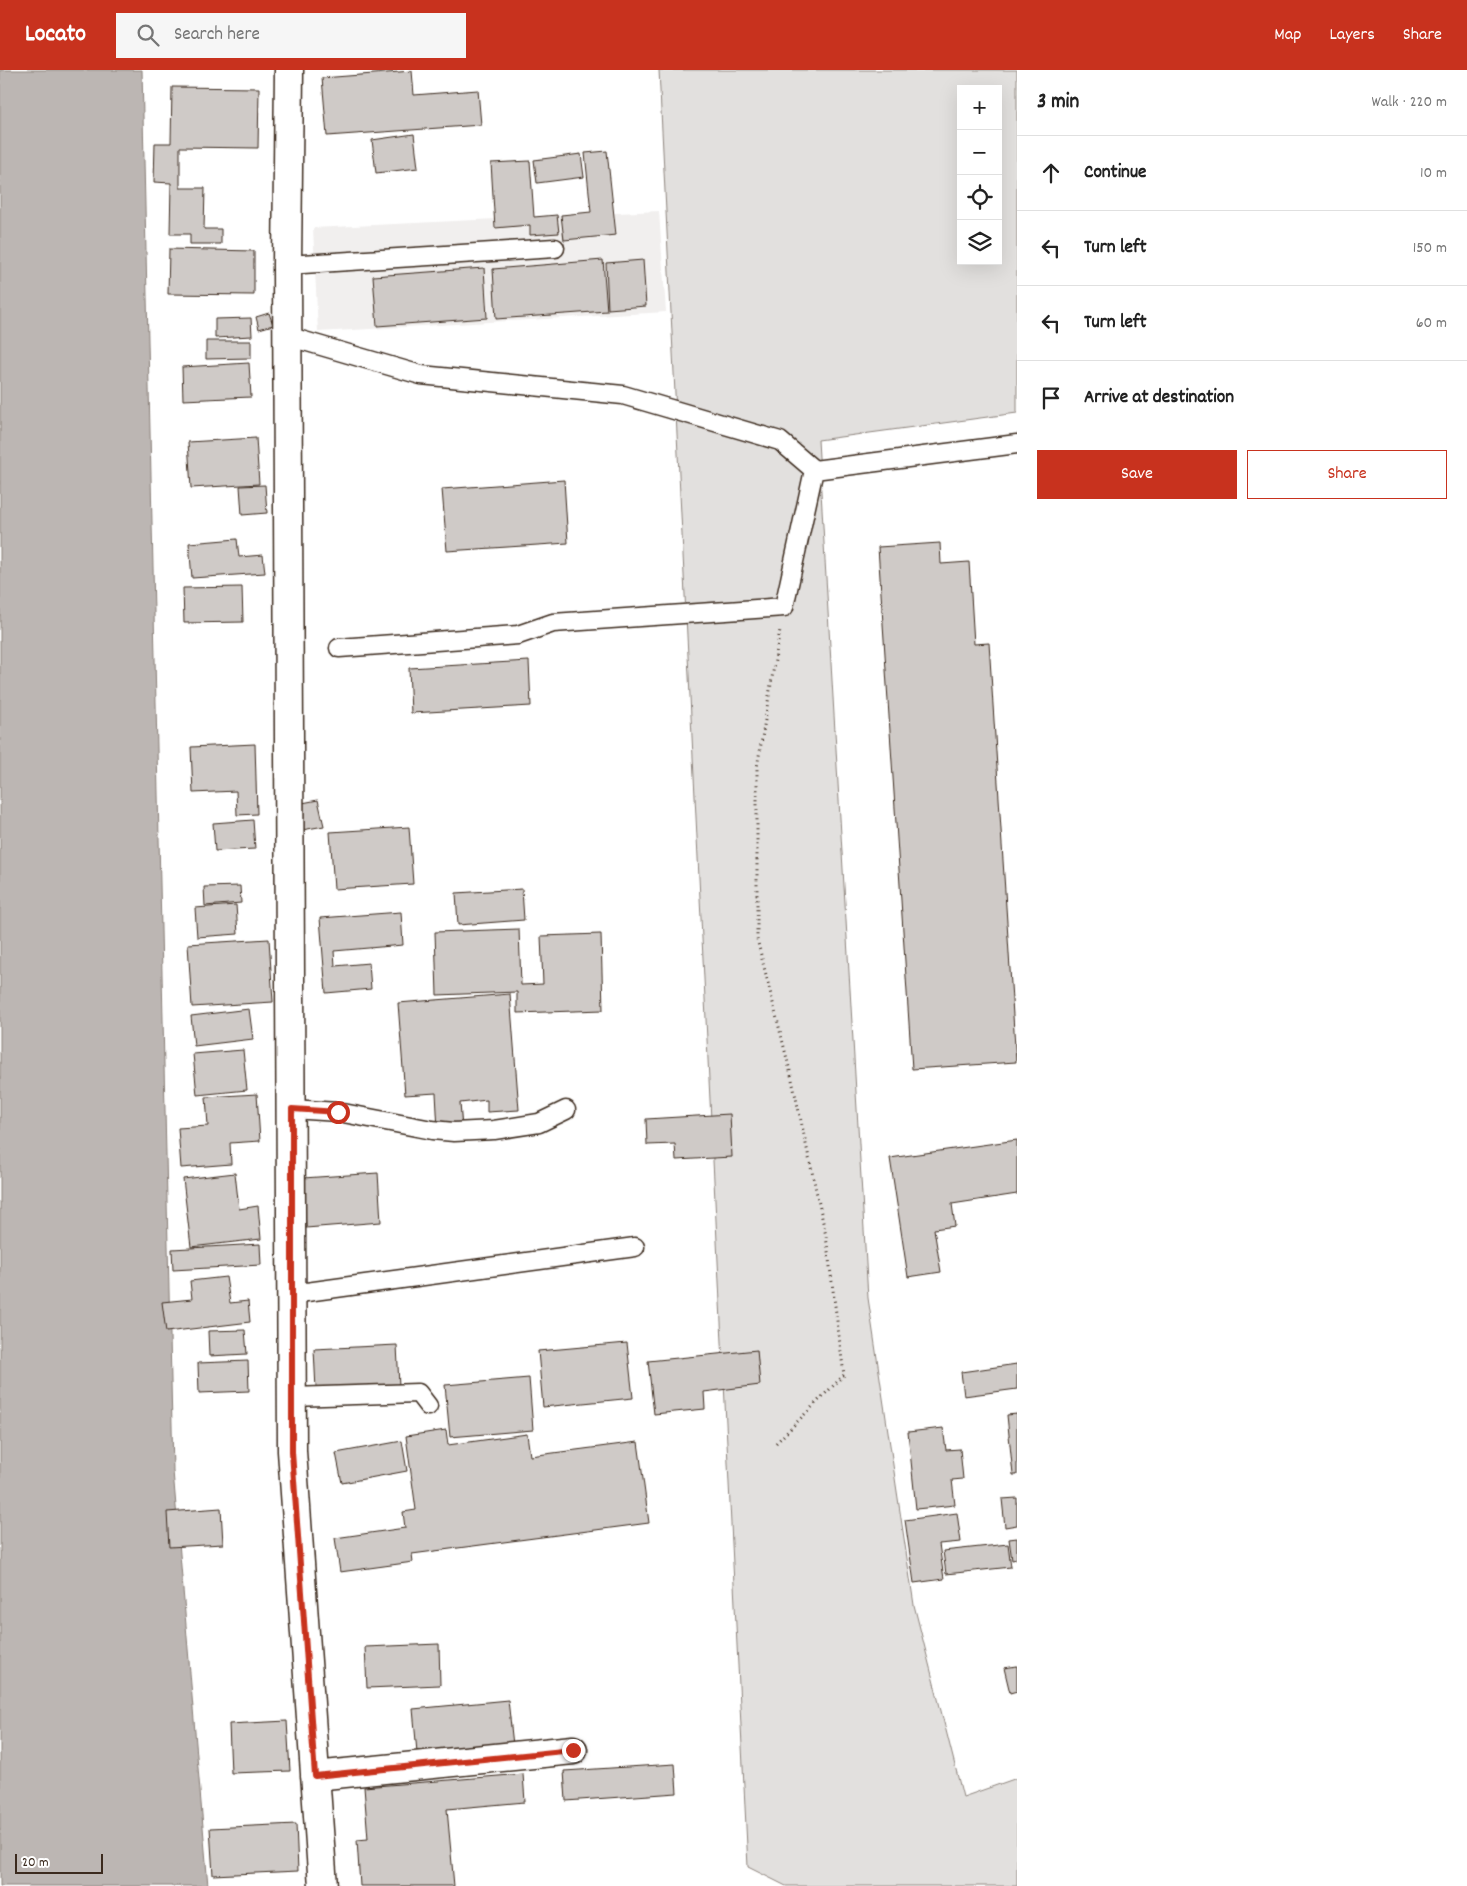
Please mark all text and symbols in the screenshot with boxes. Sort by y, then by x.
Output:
search box [116,13,466,58]
text: Locato [25,18,86,52]
icon: search [134,21,162,49]
text: Search here [174,22,260,49]
text: Map [1274,23,1301,48]
text: Layers [1329,23,1375,48]
text: Share [1403,23,1442,48]
map controls [957,85,1002,265]
button: + [957,85,1002,130]
text: 3 min [1037,88,1079,118]
text: Walk · 220 m [1372,91,1447,114]
button: − [957,130,1002,175]
icon: ahead [1037,159,1065,187]
text: Continue [1084,160,1146,187]
text: 10 m [1420,162,1447,185]
button: locate [957,175,1002,220]
button: layers [957,220,1002,265]
icon: left [1037,234,1065,262]
text: Turn left [1084,235,1147,262]
text: 150 m [1413,237,1447,260]
icon: left [1037,309,1065,337]
text: Turn left [1084,310,1147,337]
text: 60 m [1416,312,1447,335]
icon: arrive [1037,384,1065,412]
text: Arrive at destination [1084,385,1234,412]
button: Save [1037,450,1237,499]
button: Share [1247,450,1447,499]
route start [327,1101,350,1124]
route end [562,1739,585,1762]
scale bar [15,1851,102,1874]
text: 20 m [22,1853,49,1873]

